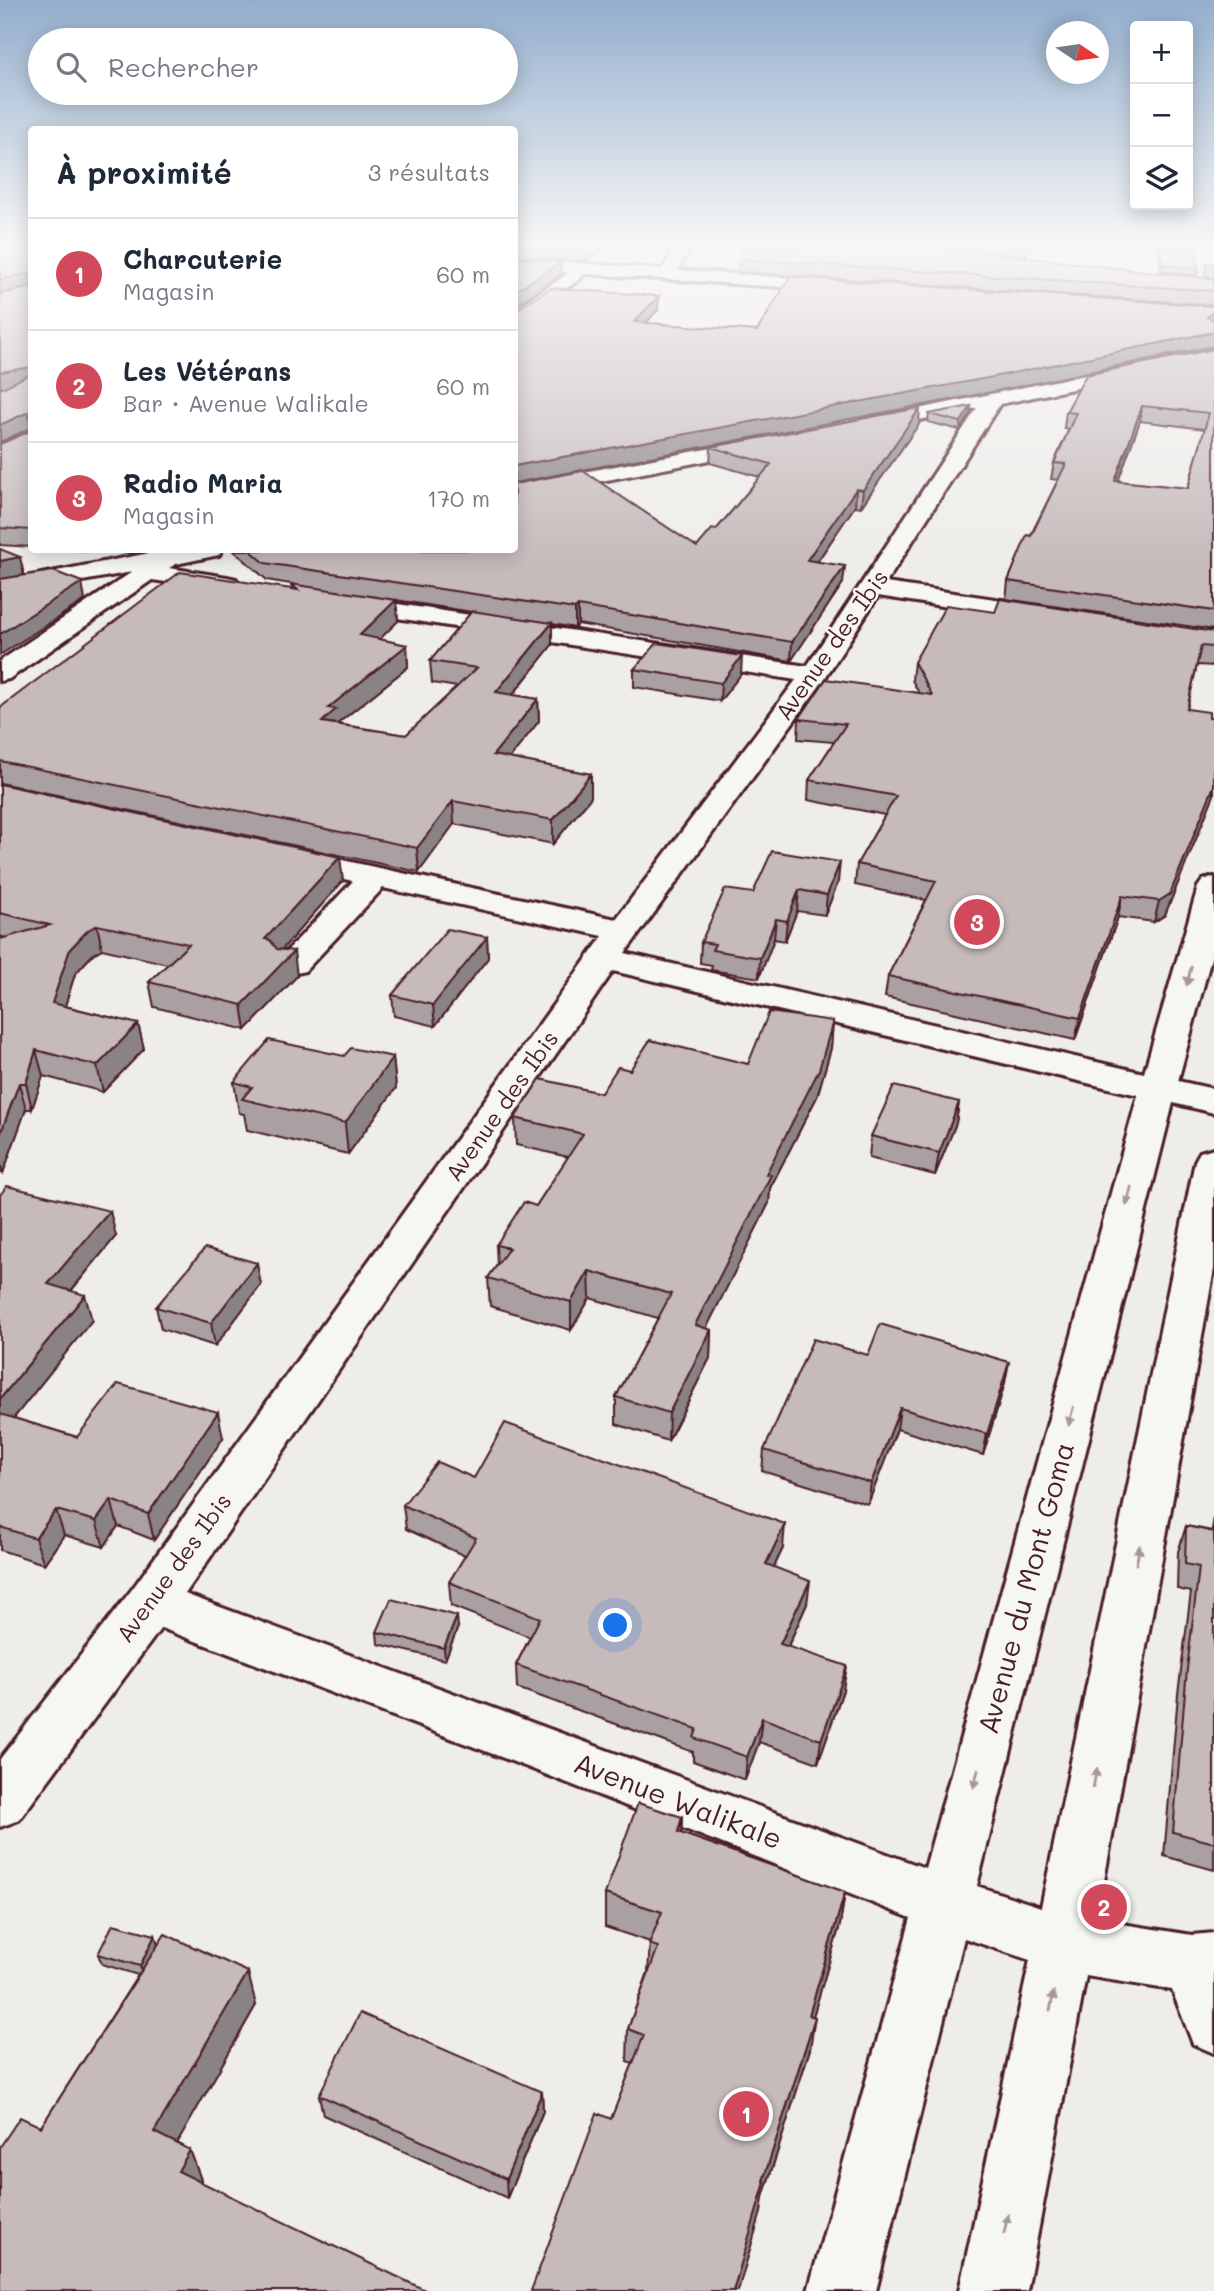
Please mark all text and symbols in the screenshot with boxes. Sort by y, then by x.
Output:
north arrow [1046,21,1109,84]
map controls [1130,21,1193,210]
button: + [1130,21,1193,84]
search box [28,28,518,105]
icon: search [52,48,90,86]
text: Rechercher [108,50,259,84]
button: − [1130,84,1193,147]
button: layers [1130,147,1193,210]
text: À proximité [56,152,232,192]
text: 3 résultats [368,157,490,187]
text: Charcuterie [123,242,282,276]
text: 1 [74,259,84,289]
text: 60 m [436,259,490,289]
text: Magasin [123,276,214,306]
text: Les Vétérans [123,354,291,388]
text: 2 [73,371,85,401]
text: 60 m [436,371,490,401]
text: Bar · Avenue Walikale [123,388,369,418]
text: Radio Maria [123,466,283,500]
text: 3 [72,483,86,513]
text: 170 m [427,483,490,513]
text: Magasin [123,500,214,530]
street label: Avenue des Ibis [768,563,894,726]
pin: 3 [954,896,1000,948]
one-way arrow [1183,965,1194,987]
street label: Avenue des Ibis [438,1024,564,1187]
one-way arrow [1124,1186,1134,1207]
one-way arrow [1066,1406,1076,1427]
street label: Avenue du Mont Goma [969,1438,1081,1738]
street label: Avenue des Ibis [109,1487,237,1648]
one-way arrow [1133,1544,1144,1566]
your location [598,1608,632,1642]
street label: Avenue Walikale [569,1744,788,1856]
one-way arrow [970,1767,981,1789]
one-way arrow [1090,1767,1101,1789]
pin: 2 [1081,1881,1127,1933]
one-way arrow [1046,1990,1057,2012]
pin: 1 [723,2088,769,2140]
one-way arrow [1001,2213,1012,2235]

